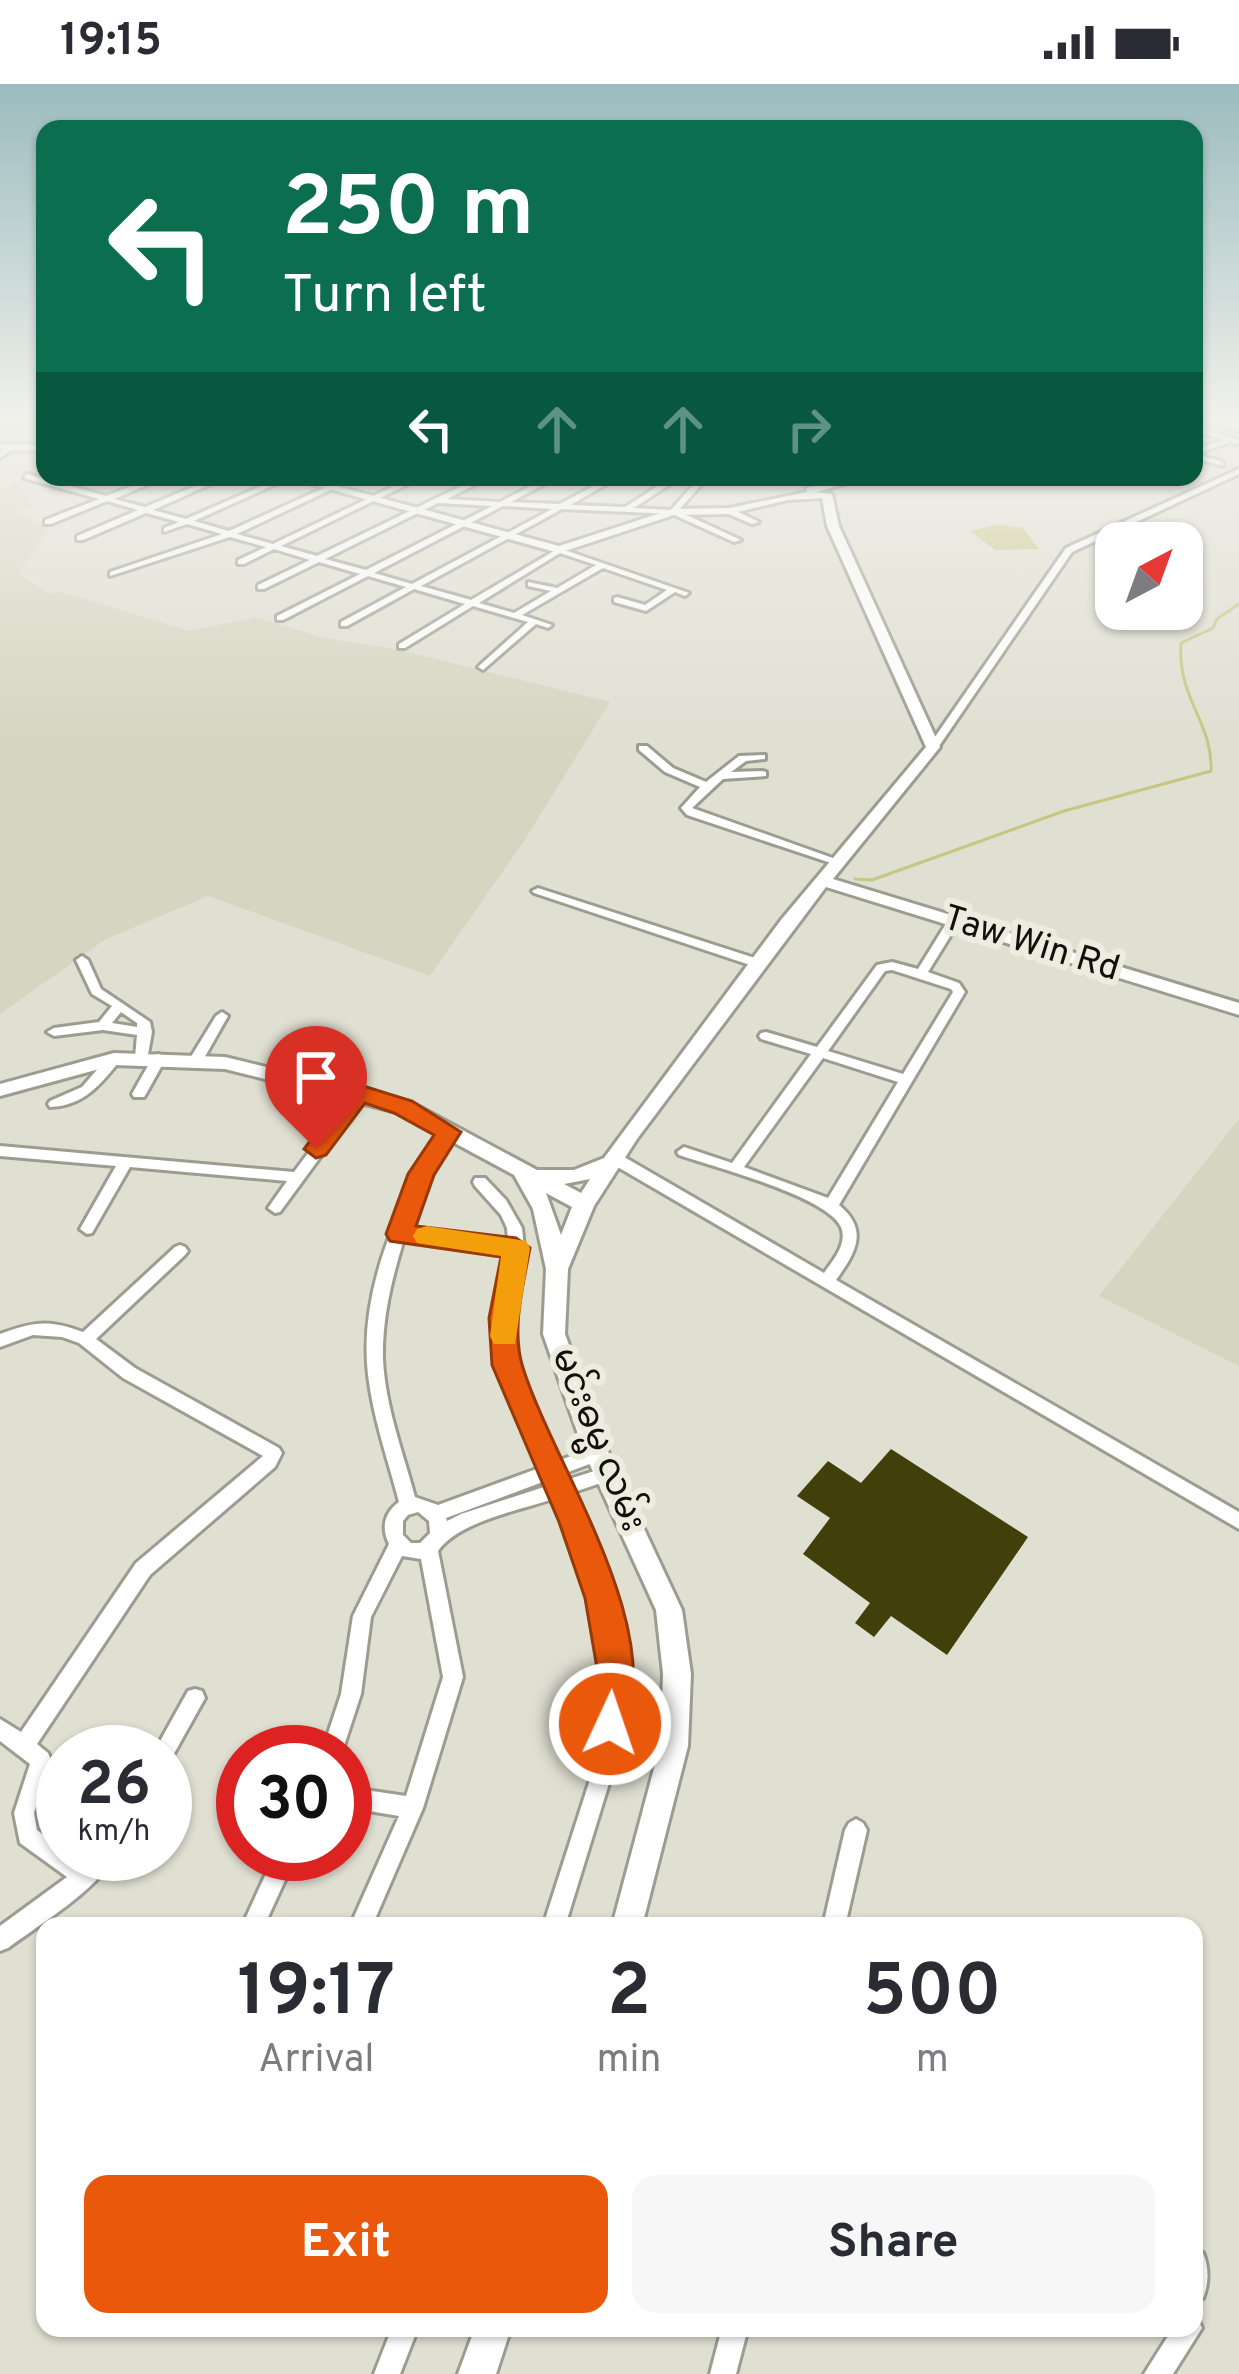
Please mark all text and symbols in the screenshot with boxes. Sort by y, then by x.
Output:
text: 19:15 [60,14,162,71]
text: 250 m [282,159,534,265]
icon: left [84,168,240,324]
text: Turn left [282,263,487,332]
icon: left [398,396,464,462]
icon: ahead [524,396,590,462]
icon: ahead [650,396,716,462]
icon: right [776,396,842,462]
north arrow [1095,522,1203,630]
map controls [1095,522,1203,630]
street label: Taw Win Rd [937,896,1125,994]
pin [265,1026,367,1149]
icon: arrive [283,1044,349,1110]
street label: မင်းဓမ္မ လမ်း [536,1339,659,1540]
position arrow [547,1661,673,1787]
speed limit sign: 30 [216,1725,372,1881]
text: 26 [77,1750,151,1826]
text: km/h [78,1814,150,1851]
text: 19:17 [237,1949,395,2041]
text: 2 [607,1949,651,2041]
text: 500 [863,1949,1002,2041]
text: Arrival [258,2037,374,2086]
text: min [597,2037,661,2086]
text: m [916,2037,949,2086]
button: Exit [84,2175,608,2313]
button: Share [632,2175,1155,2313]

